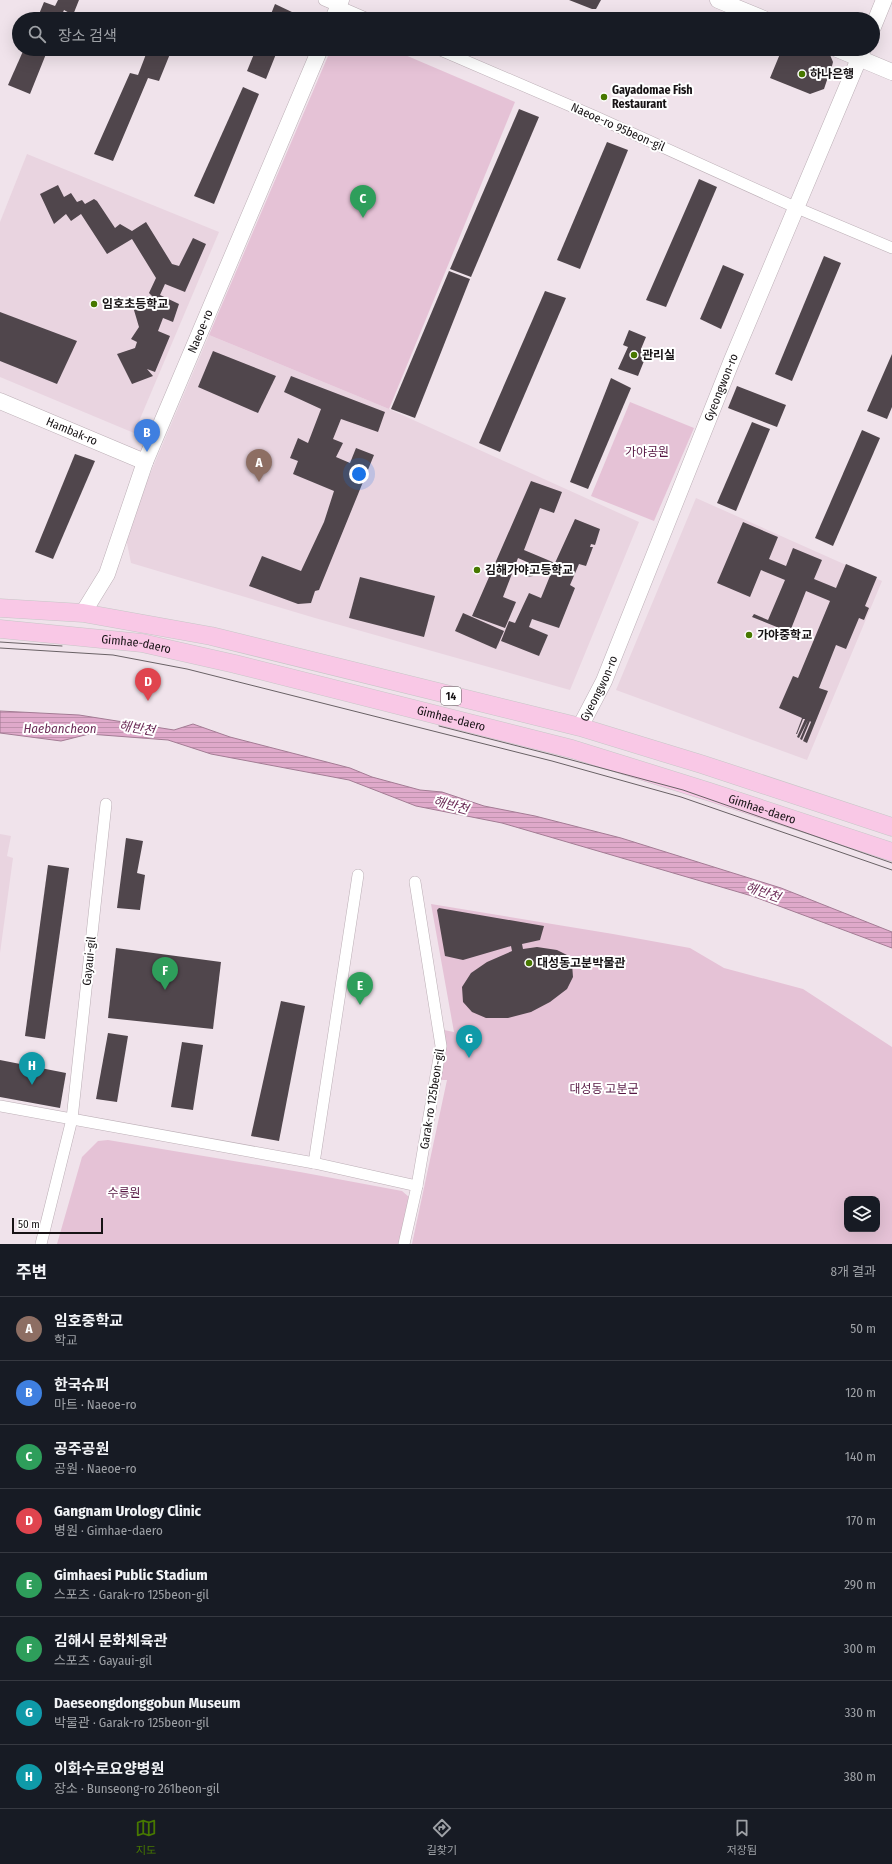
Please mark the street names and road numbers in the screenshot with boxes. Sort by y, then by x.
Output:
street label: Naeoe-ro 95beon-gil [569,100,667,154]
street label: Naeoe-ro [185,307,216,355]
street label: Gyeongwon-ro [701,351,741,423]
street label: Hambak-ro [44,414,100,448]
street label: Gimhae-daero [101,632,172,656]
street label: Gyeongwon-ro [577,653,620,724]
road number: 14 [441,687,461,705]
street label: Gimhae-daero [415,703,487,734]
street label: Gimhae-daero [727,792,798,827]
street label: Gayaui-gil [79,936,99,986]
street label: Garak-ro 125beon-gil [417,1048,447,1150]

